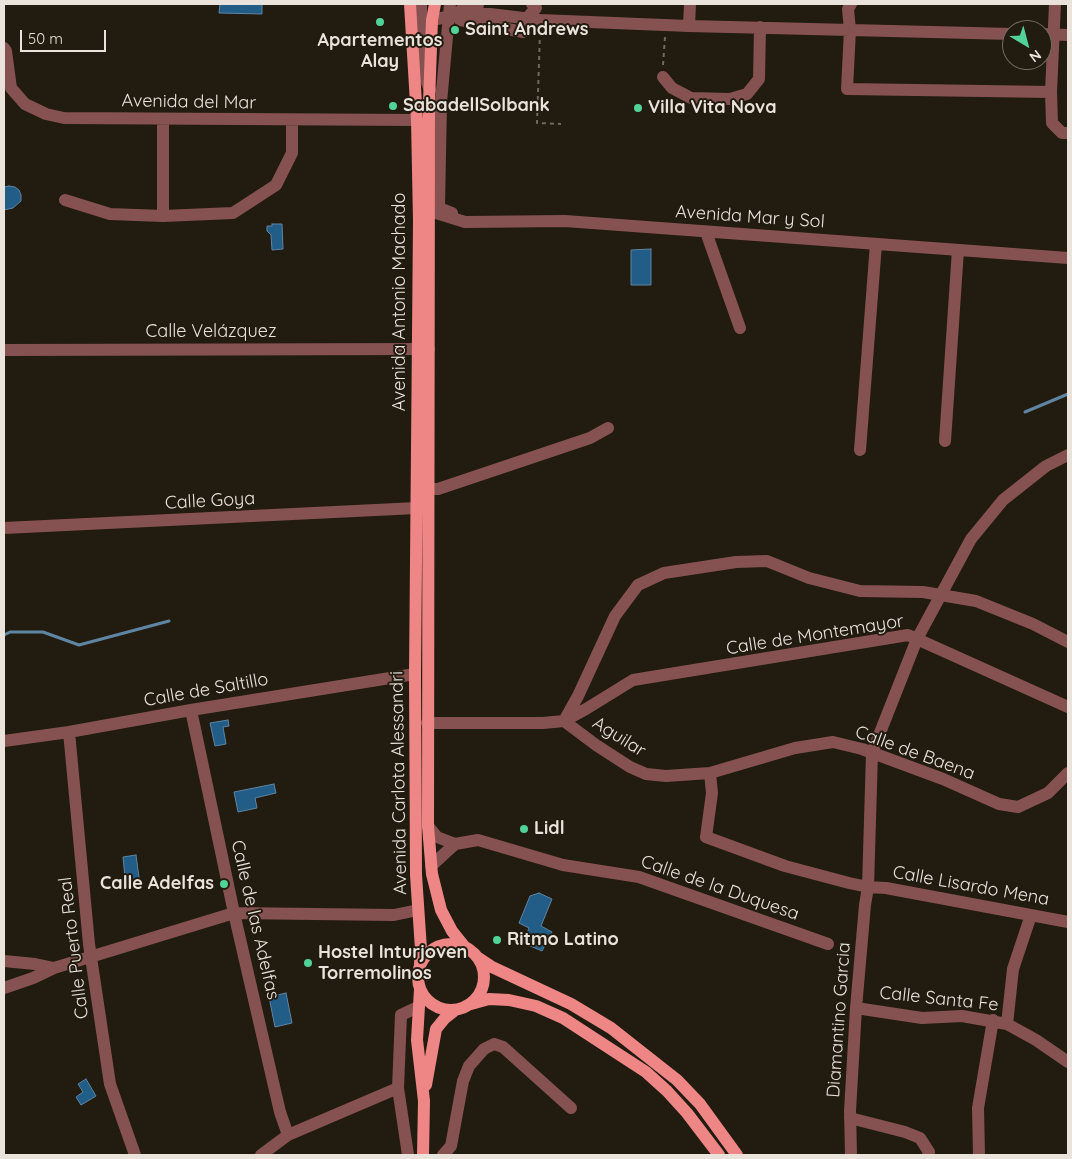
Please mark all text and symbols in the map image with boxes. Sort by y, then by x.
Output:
marker: Apartementos Alay [374,16,386,28]
place label: Saint Andrews [465,19,588,41]
scale bar [22,20,109,52]
north arrow [1002,20,1052,70]
marker: Saint Andrews [449,24,461,36]
text: 50 m [28,29,63,48]
place label: Apartementos Alay [318,30,442,72]
text: N [1026,46,1045,66]
street label: Avenida del Mar [122,90,256,114]
place label: SabadellSolbank [403,95,550,117]
place label: Villa Vita Nova [648,97,776,119]
marker: SabadellSolbank [387,100,399,112]
marker: Villa Vita Nova [632,102,644,114]
street label: Avenida Antonio Machado [389,193,411,411]
street label: Avenida Mar y Sol [675,201,825,233]
street label: Calle Velázquez [145,321,277,343]
street label: Calle Goya [164,488,256,514]
street label: Calle de Montemayor [725,610,905,660]
street label: Calle de Saltillo [142,668,270,712]
street label: Avenida Carlota Alessandri [386,671,412,895]
street label: Aguilar [588,712,650,762]
street label: Calle de Baena [852,721,978,785]
place label: Lidl [534,818,565,840]
marker: Lidl [518,823,530,835]
street label: Calle de las Adelfas [226,838,284,1002]
street label: Calle de la Duquesa [638,851,802,925]
street label: Calle Lisardo Mena [891,862,1051,910]
place label: Calle Adelfas [100,873,214,895]
street label: Calle Puerto Real [55,876,93,1020]
marker: Calle Adelfas [218,878,230,890]
place label: Ritmo Latino [507,929,619,951]
marker: Ritmo Latino [491,934,503,946]
place label: Hostel Inturjoven Torremolinos [318,942,467,984]
street label: Diamantino Garcia [823,942,855,1098]
marker: Hostel Inturjoven Torremolinos [302,957,314,969]
street label: Calle Santa Fe [879,982,999,1016]

